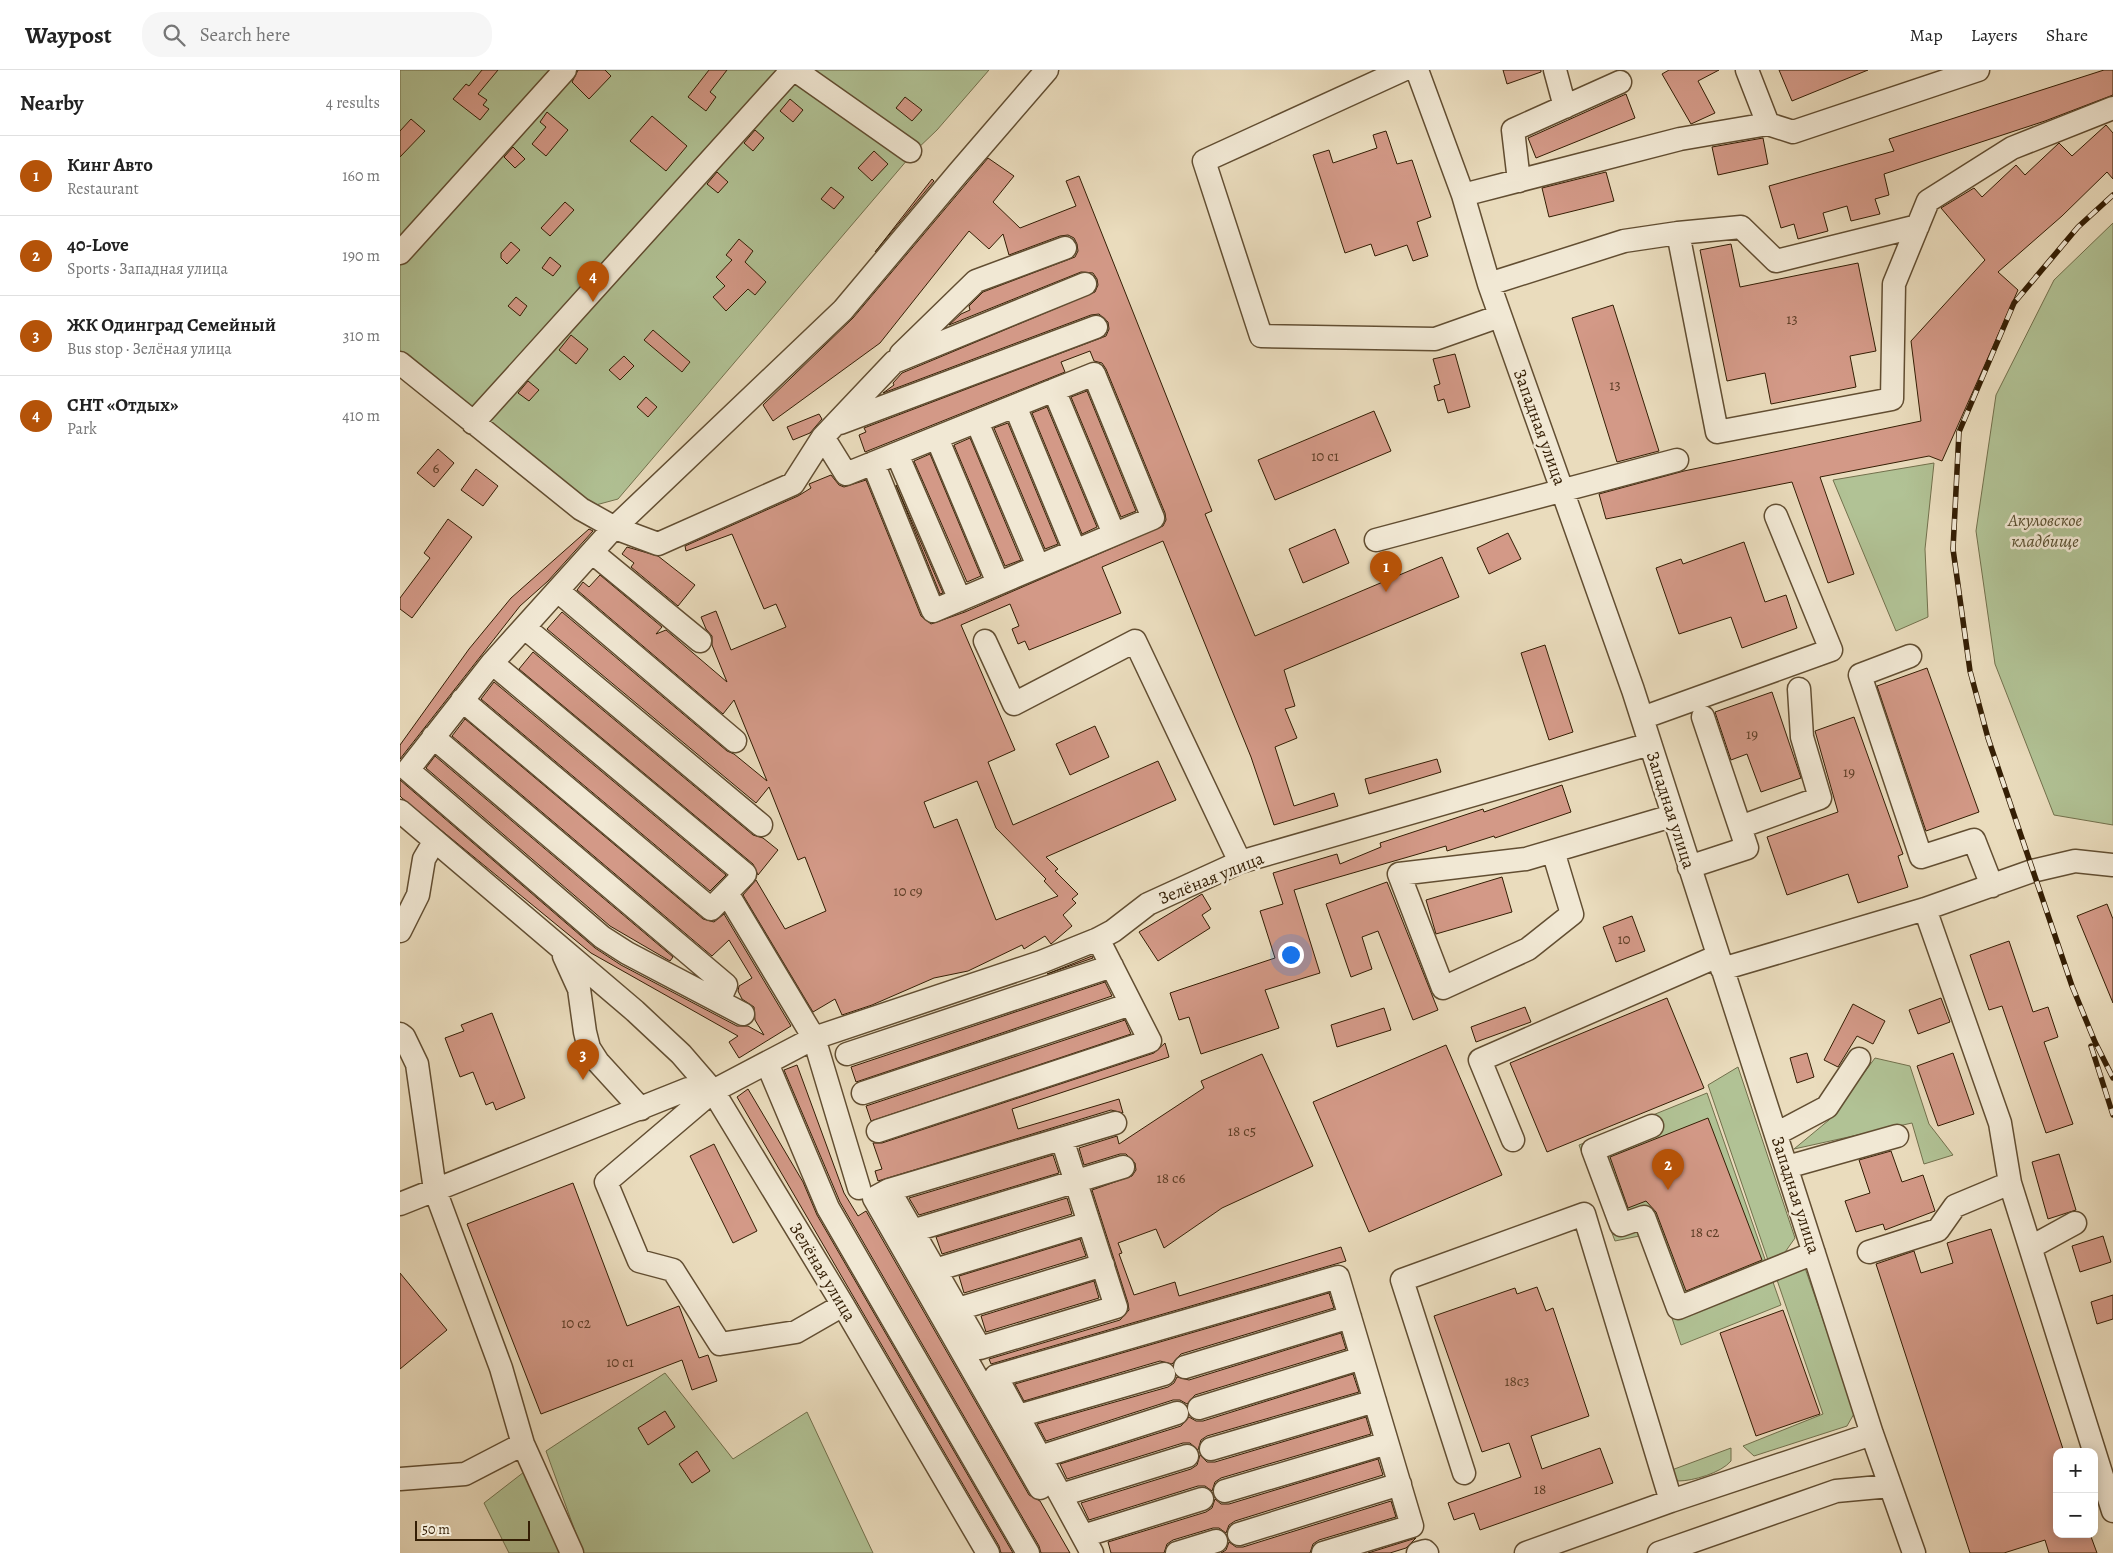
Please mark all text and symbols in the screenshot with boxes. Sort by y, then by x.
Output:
search box [142,12,492,57]
text: Waypost [25,19,112,51]
icon: search [160,21,188,49]
text: Search here [200,22,290,48]
text: Map [1910,23,1943,47]
text: Layers [1971,23,2018,47]
text: Share [2046,23,2088,47]
text: Nearby [20,89,83,117]
text: 4 results [326,92,380,114]
text: Кинг Авто [67,152,153,178]
text: 1 [33,165,39,187]
text: 160 m [342,165,380,187]
text: Restaurant [67,178,139,200]
text: 40-Love [67,232,129,258]
text: 2 [32,245,40,267]
text: 190 m [342,245,380,267]
text: Sports · Западная улица [67,258,228,280]
pin: 4 [577,261,609,302]
house number: 13 [1786,309,1798,329]
text: ЖК Одинград Семейный [67,312,276,338]
text: 3 [33,325,39,347]
text: 310 m [343,325,380,347]
text: Bus stop · Зелёная улица [67,338,232,360]
street label: Западная улица [1508,366,1572,489]
house number: 13 [1609,375,1621,395]
text: СНТ «Отдых» [67,392,179,418]
text: 4 [32,405,40,427]
text: 410 m [342,405,380,427]
text: Park [67,418,97,440]
house number: 10 с1 [1311,446,1339,466]
house number: 6 [433,458,440,478]
park label: Акуловское кладбище [2007,508,2083,553]
pin: 1 [1370,551,1402,592]
house number: 19 [1746,724,1758,744]
street label: Западная улица [1641,748,1702,872]
house number: 19 [1843,762,1855,782]
street label: Зелёная улица [1155,846,1268,910]
house number: 10 с9 [893,881,923,901]
house number: 10 [1617,929,1631,949]
your location [1278,942,1304,968]
pin: 3 [567,1039,599,1080]
house number: 18 с5 [1228,1121,1256,1141]
street label: Западная улица [1766,1133,1827,1257]
pin: 2 [1652,1149,1684,1190]
house number: 18 с6 [1157,1168,1185,1188]
street label: Зелёная улица [784,1218,862,1327]
house number: 18 с2 [1691,1222,1720,1242]
house number: 10 с2 [561,1313,591,1333]
house number: 10 с1 [606,1352,634,1372]
house number: 18с3 [1504,1371,1530,1391]
map controls [2053,1448,2098,1538]
button: + [2053,1448,2098,1493]
house number: 18 [1534,1479,1546,1499]
button: − [2053,1493,2098,1538]
scale bar [415,1518,530,1541]
text: 50 m [422,1520,450,1539]

